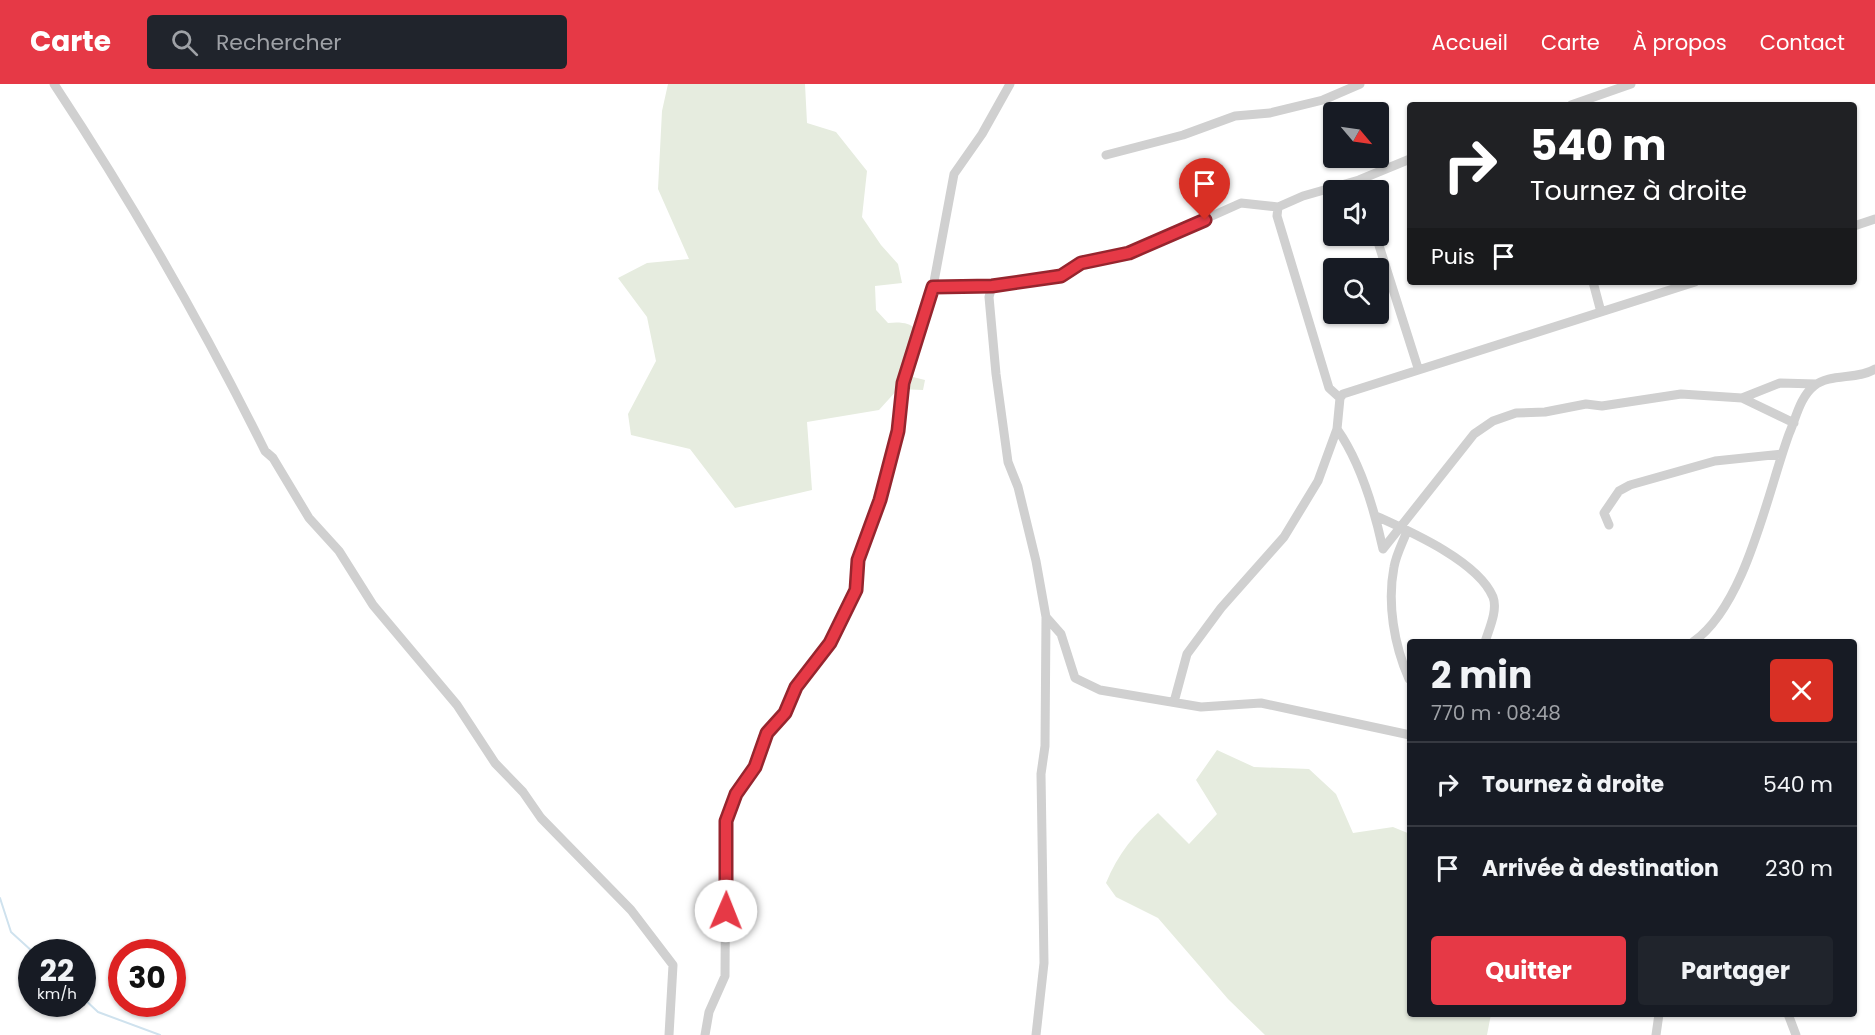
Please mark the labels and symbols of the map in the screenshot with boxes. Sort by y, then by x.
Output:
north arrow [1323,102,1389,168]
pin [1179,158,1230,220]
position arrow [694,879,758,943]
speed limit sign: 30 [108,939,186,1017]

